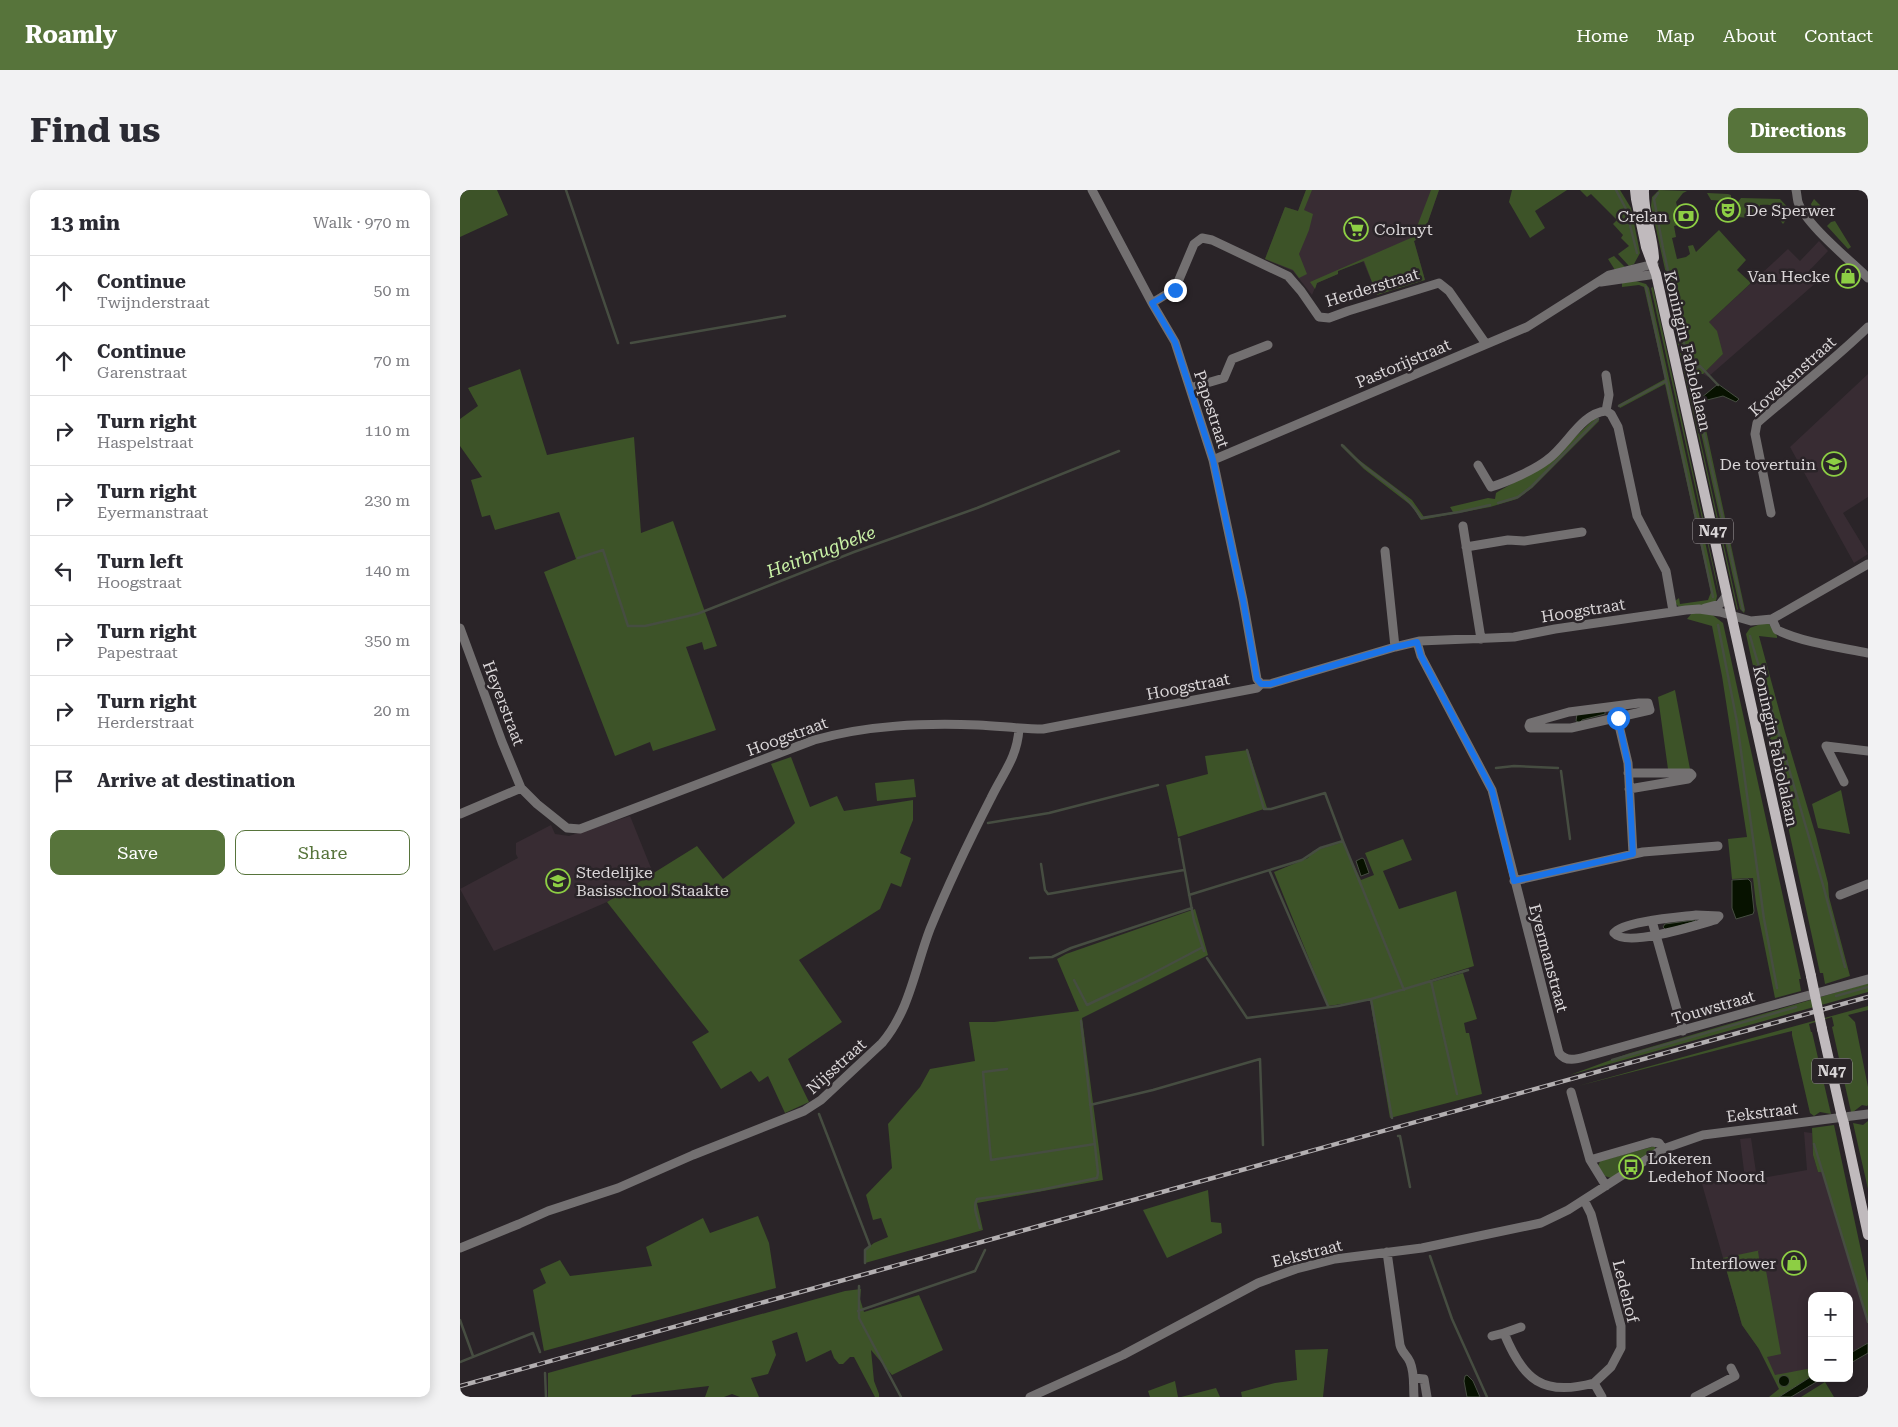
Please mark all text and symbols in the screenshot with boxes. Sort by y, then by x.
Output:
text: Roamly [25,21,117,49]
text: Home [1576,25,1628,46]
text: Map [1656,25,1695,46]
text: About [1723,25,1776,46]
text: Contact [1804,25,1873,46]
button: Directions [1728,108,1868,153]
text: Find us [30,110,160,151]
theatre icon: De Sperwer [1715,197,1741,223]
place label: De Sperwer [1746,201,1836,220]
bank icon: Crelan [1673,203,1699,229]
place label: Crelan [1617,207,1668,226]
text: 13 min [50,211,120,235]
text: Walk · 970 m [313,213,410,232]
supermarket icon: Colruyt [1343,216,1369,242]
place label: Colruyt [1374,220,1433,239]
shop icon: Van Hecke [1835,263,1861,289]
street label: Herderstraat [1323,264,1421,311]
place label: Van Hecke [1747,267,1830,286]
street label: Koningin Fabiolalaan [1660,269,1715,433]
text: Continue [97,270,186,293]
icon: ahead [50,277,78,305]
route end [1164,279,1187,302]
text: 50 m [373,281,410,300]
text: Twijnderstraat [97,293,210,312]
street label: Kovekenstraat [1745,332,1840,420]
street label: Pastorijstraat [1353,335,1454,392]
text: Continue [97,340,186,363]
icon: ahead [50,347,78,375]
text: 70 m [373,351,410,370]
text: Garenstraat [97,363,187,382]
street label: Papestraat [1190,368,1233,451]
text: Turn right [97,410,197,433]
icon: right [50,417,78,445]
text: 110 m [364,421,410,440]
text: Haspelstraat [97,433,193,452]
school or university icon: De tovertuin [1821,451,1847,477]
place label: De tovertuin [1719,455,1816,474]
text: Turn right [97,480,197,503]
icon: right [50,487,78,515]
text: 230 m [364,491,410,510]
text: Eyermanstraat [97,503,208,522]
road number: N47 [1693,518,1733,544]
water label: Heirbrugbeke [762,521,878,582]
text: Turn left [97,550,183,573]
icon: left [50,557,78,585]
text: 140 m [364,561,410,580]
text: Hoogstraat [97,573,182,592]
street label: Hoogstraat [1540,594,1626,627]
text: Turn right [97,620,197,643]
icon: right [50,627,78,655]
text: 350 m [364,631,410,650]
text: Papestraat [97,643,178,662]
street label: Heyerstraat [479,658,528,748]
street label: Koningin Fabiolalaan [1749,664,1802,828]
street label: Hoogstraat [1145,669,1232,704]
text: Turn right [97,690,197,713]
icon: right [50,697,78,725]
text: 20 m [373,701,410,720]
route start [1607,707,1630,730]
text: Herderstraat [97,713,194,732]
street label: Hoogstraat [744,713,830,760]
icon: arrive [50,767,78,795]
text: Arrive at destination [97,769,295,792]
button: Save [50,830,225,875]
button: Share [235,830,410,875]
place label: Stedelijke Basisschool Staakte [576,863,729,900]
school or university icon: Stedelijke Basisschool Staakte [545,868,571,894]
street label: Eyermanstraat [1525,902,1572,1014]
street label: Touwstraat [1669,987,1757,1028]
street label: Nijsstraat [803,1035,870,1098]
road number: N47 [1812,1058,1852,1084]
street label: Eekstraat [1725,1099,1799,1126]
place label: Lokeren Ledehof Noord [1648,1149,1765,1186]
bus stop icon: Lokeren Ledehof Noord [1618,1154,1644,1180]
street label: Eekstraat [1270,1236,1344,1271]
shop icon: Interflower [1781,1250,1807,1276]
place label: Interflower [1690,1254,1776,1273]
street label: Ledehof [1609,1258,1643,1325]
map controls [1808,1292,1853,1382]
button: + [1808,1292,1853,1337]
button: − [1808,1337,1853,1382]

